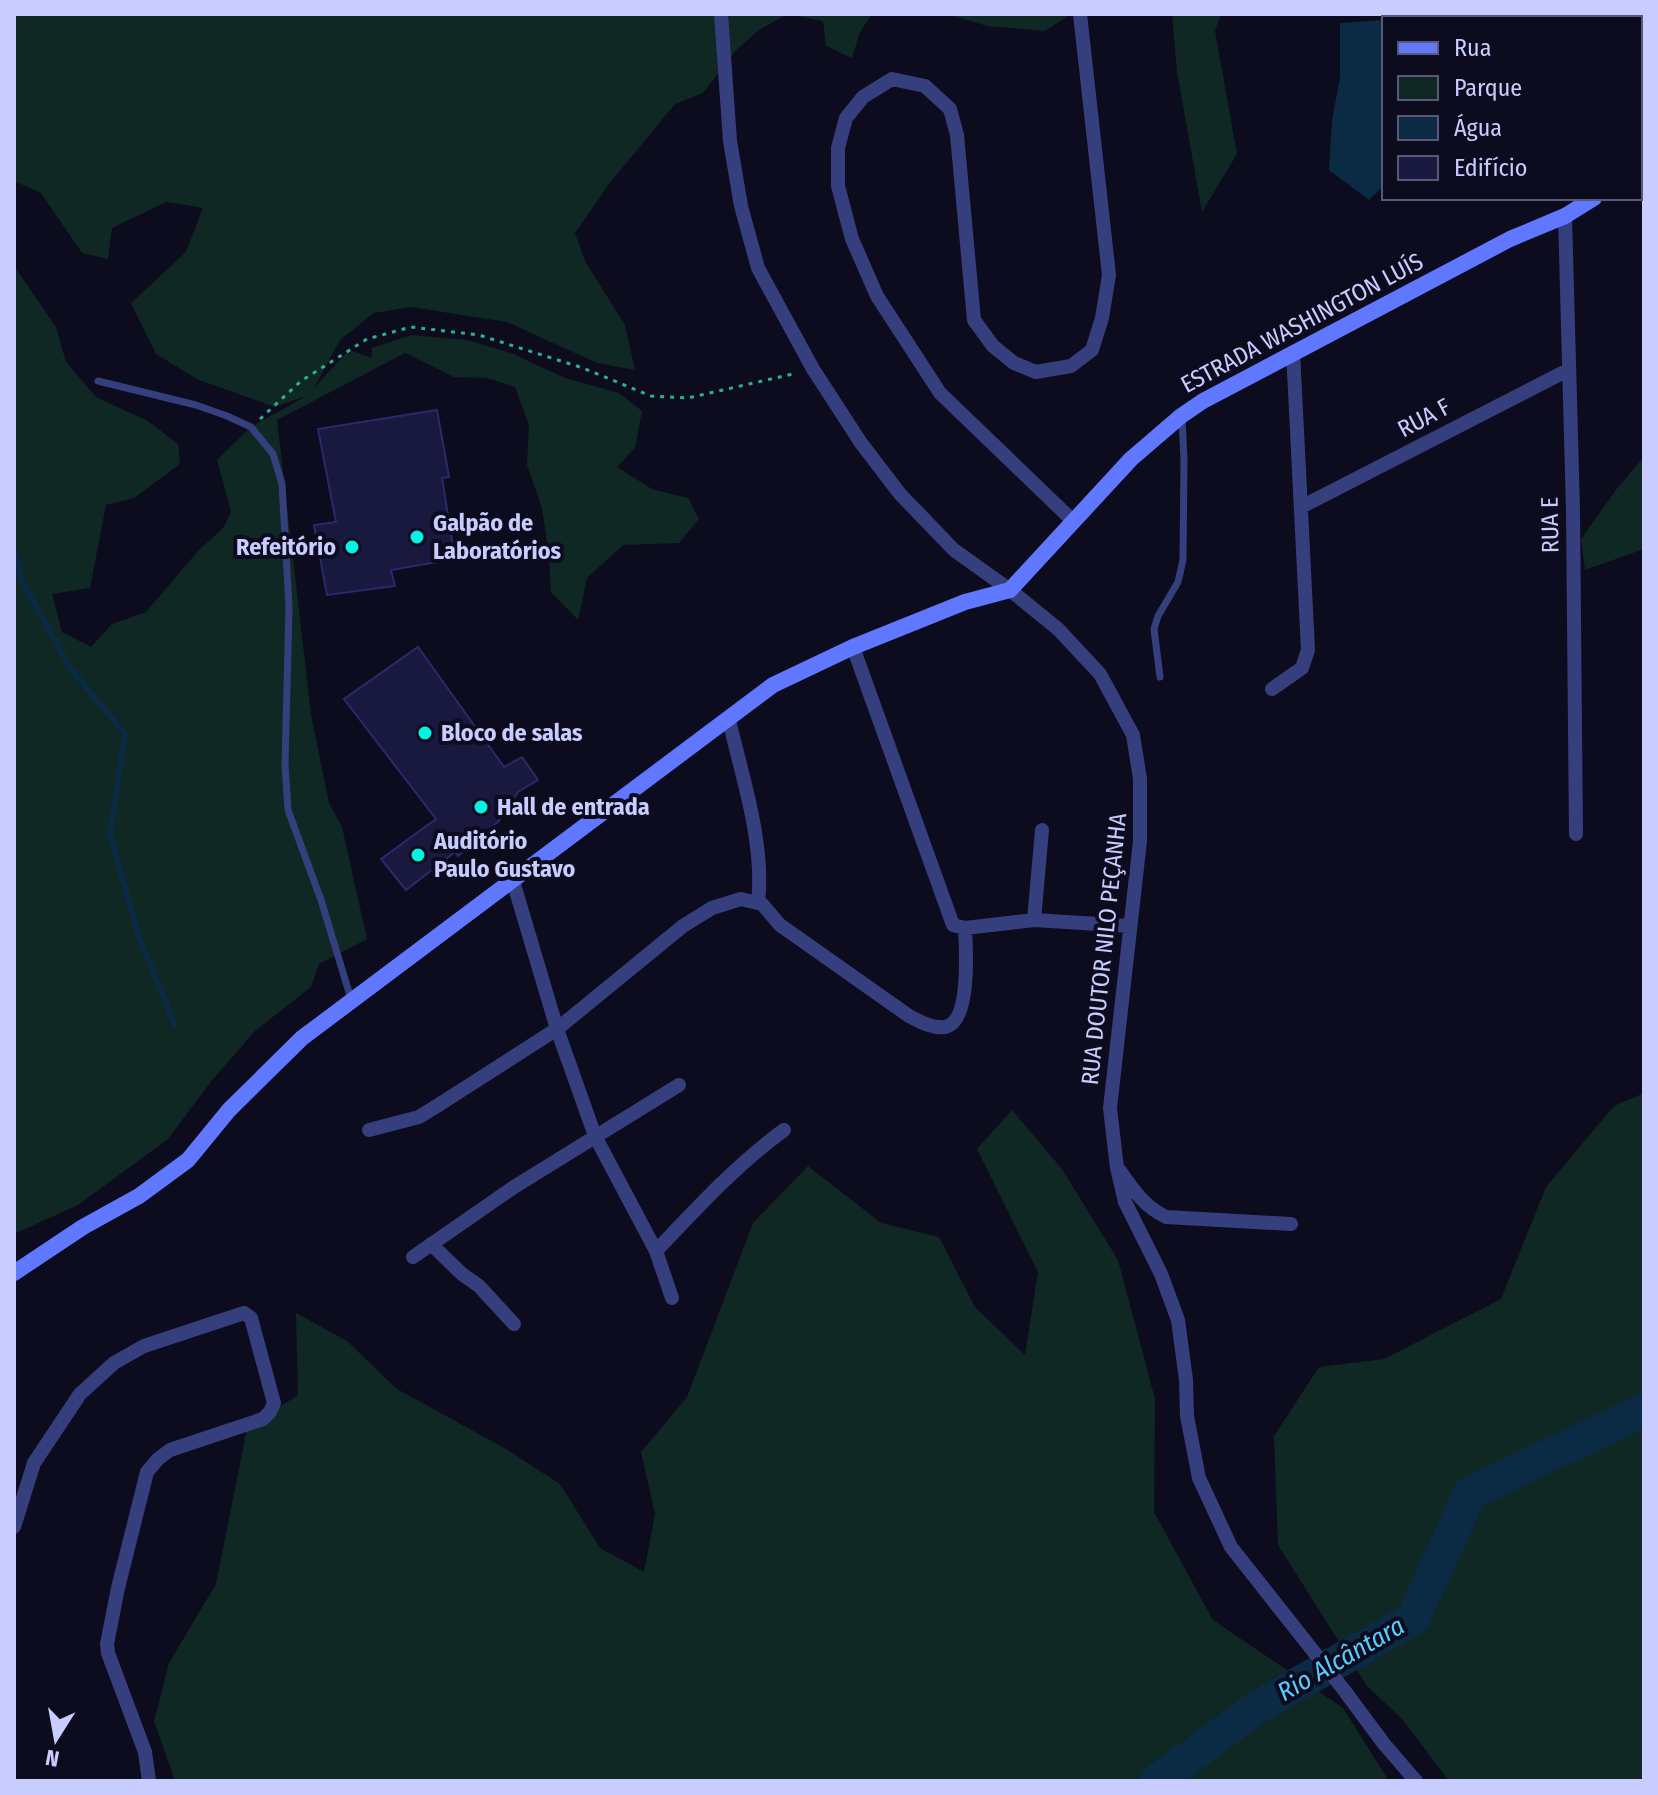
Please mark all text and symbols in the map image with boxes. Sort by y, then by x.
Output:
legend [1382,16,1642,200]
text: Rua [1454,34,1491,62]
text: Parque [1454,74,1522,102]
text: Água [1454,113,1502,142]
text: Edifício [1454,154,1527,182]
street label: ESTRADA WASHINGTON LUÍS [1176,246,1428,399]
street label: RUA F [1393,392,1456,443]
street label: RUA E [1536,497,1564,553]
place label: Galpão de Laboratórios [433,509,561,565]
marker: Galpão de Laboratórios [408,528,426,546]
place label: Refeitório [236,533,336,561]
marker: Refeitório [343,538,361,556]
place label: Bloco de salas [441,719,583,747]
marker: Bloco de salas [416,724,434,742]
place label: Hall de entrada [497,793,650,821]
marker: Hall de entrada [472,798,490,816]
street label: RUA DOUTOR NILO PEÇANHA [1076,811,1132,1086]
place label: Auditório Paulo Gustavo [433,827,576,883]
marker: Auditório Paulo Gustavo [409,846,427,864]
water label: Rio Alcântara [1272,1610,1410,1708]
north arrow [16,1699,96,1779]
text: N [43,1744,61,1773]

